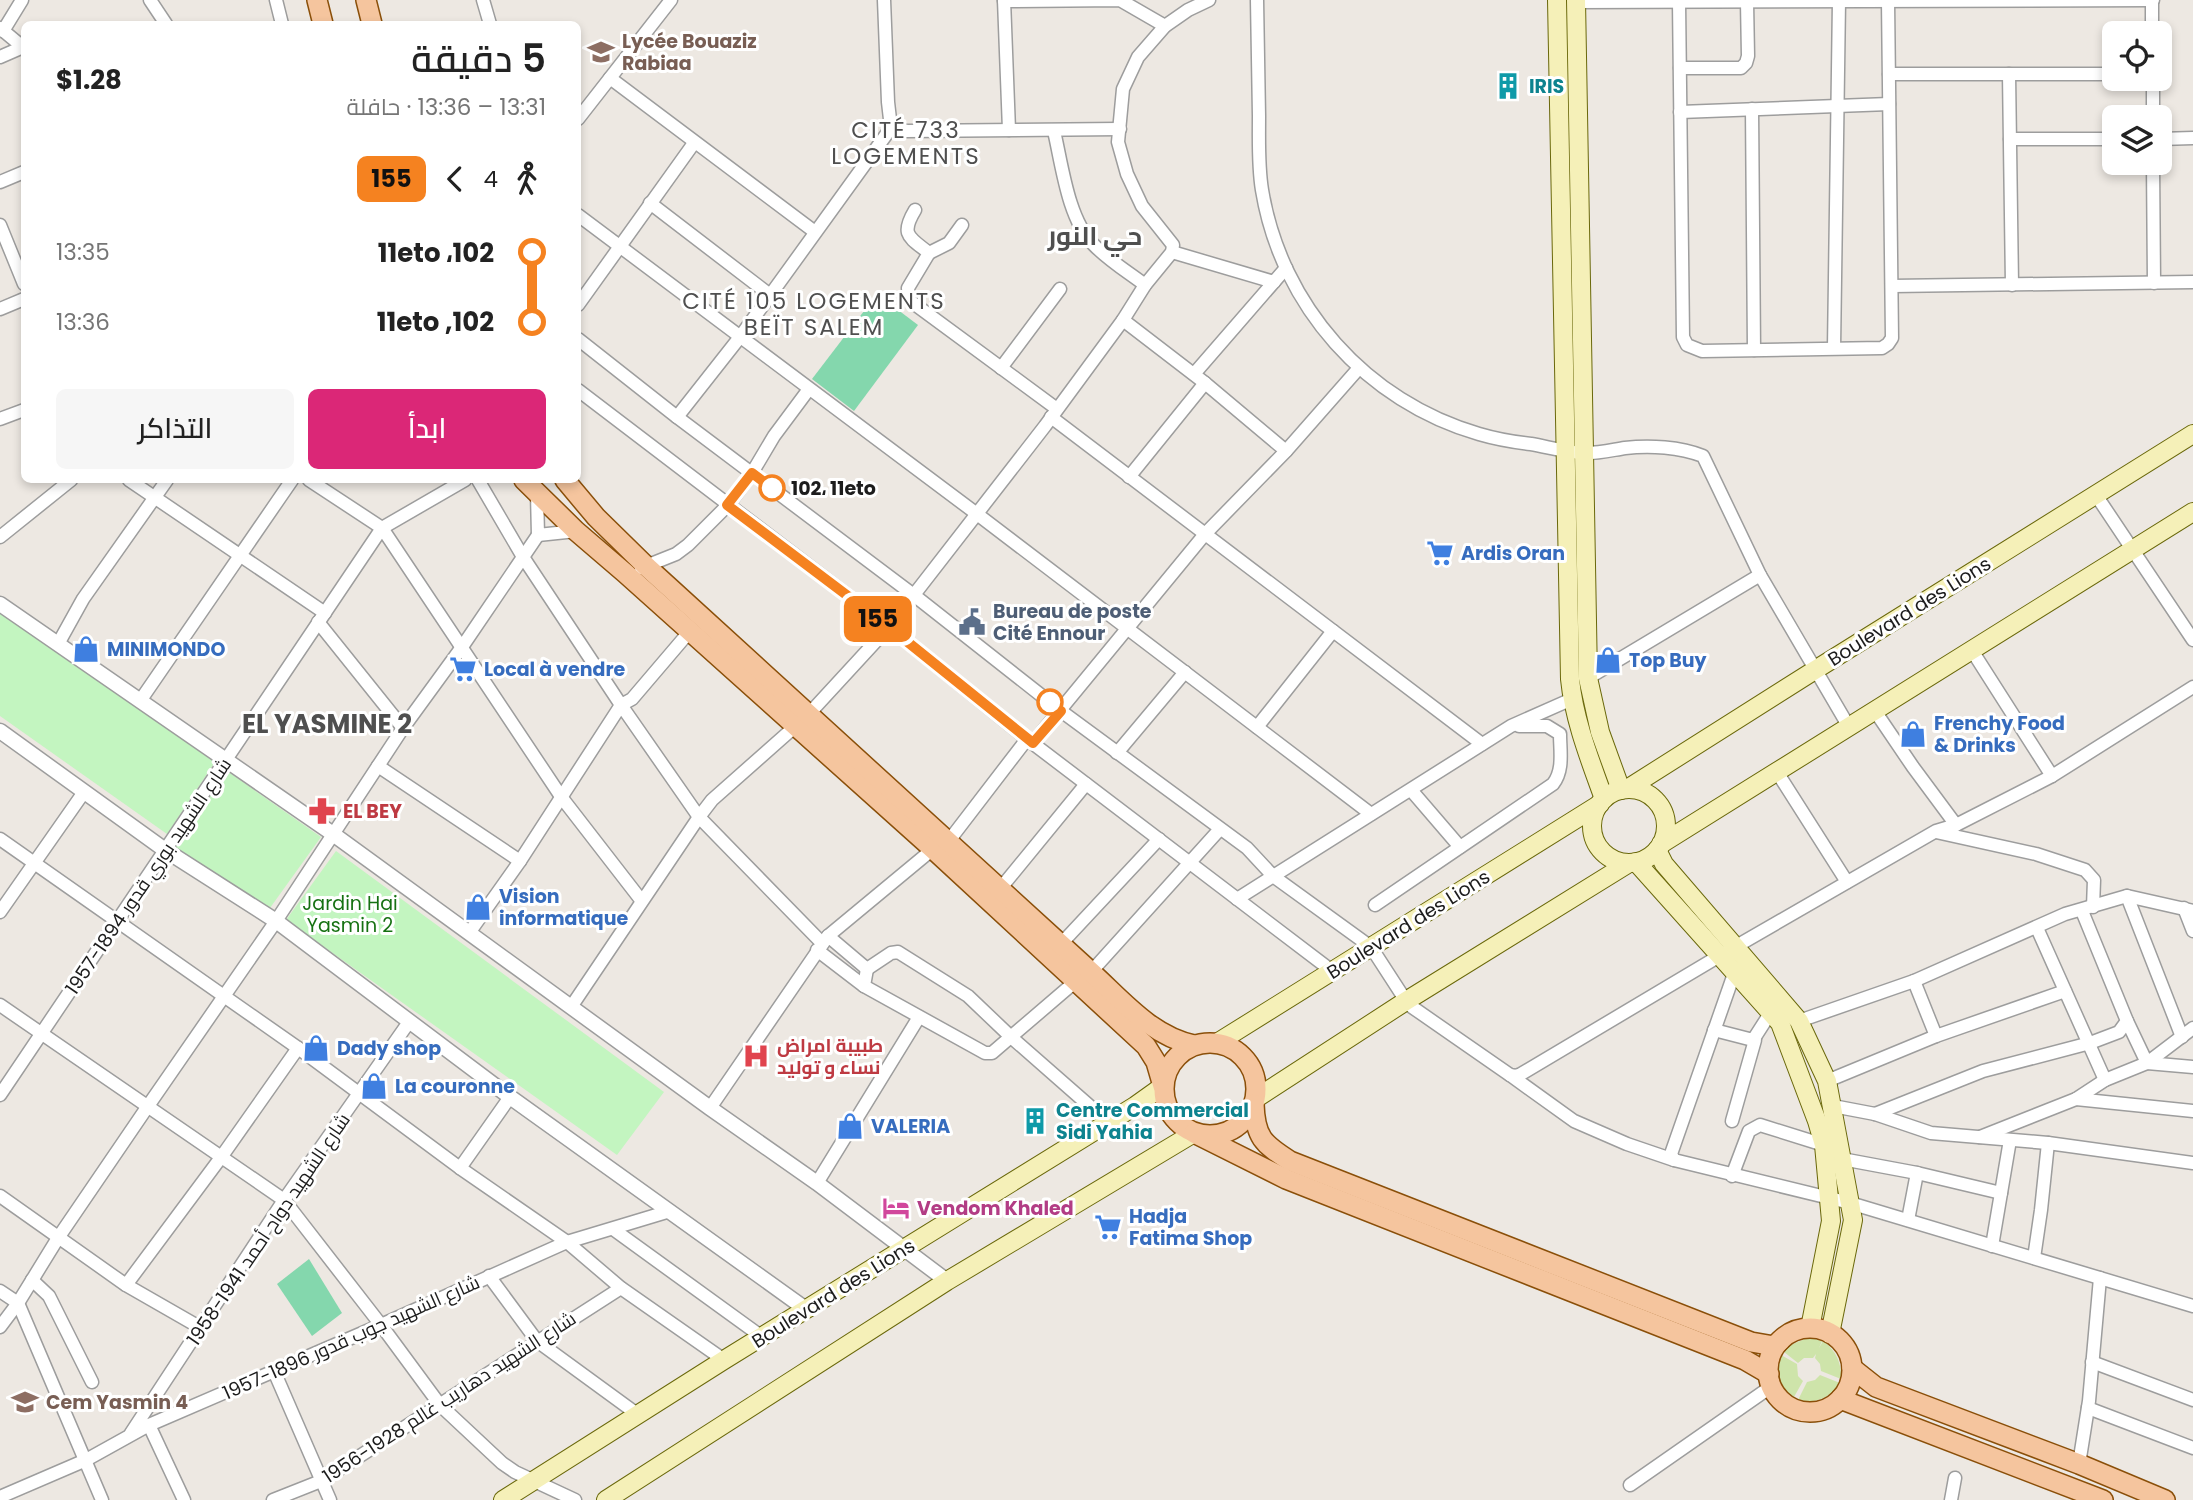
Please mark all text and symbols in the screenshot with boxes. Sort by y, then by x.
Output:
map controls [2102,21,2172,175]
button: locate [2102,21,2172,91]
place label: Lycée Bouaziz Rabiaa [622,28,757,77]
text: 5 دقيقة [411,32,546,85]
school or university icon: Lycée Bouaziz Rabiaa [586,37,616,67]
text: $1.28 [56,62,122,98]
building icon: IRIS [1493,71,1523,101]
place label: IRIS [1529,73,1564,100]
text: 13:31 – 13:36 · حافلة [346,91,546,123]
button: layers [2102,105,2172,175]
district label: CITÉ 733 LOGEMENTS [831,114,981,172]
icon: back [436,160,474,198]
icon: walk [508,160,546,198]
text: 155 [371,162,412,195]
text: 4 [484,163,498,195]
district label: حي النور [1047,218,1142,257]
text: 102، 11eto [378,235,494,271]
text: 13:35 [56,236,110,268]
district label: CITÉ 105 LOGEMENTS BEÏT SALEM [682,285,946,343]
text: 102, 11eto [377,304,494,340]
text: 13:36 [56,306,110,338]
button: التذاكر [56,389,294,469]
button: ابدأ [308,389,546,469]
marker: 102، 11eto [759,475,785,501]
place label: 102، 11eto [791,475,876,502]
supermarket icon: Ardis Oran [1425,538,1455,568]
place label: Ardis Oran [1461,540,1565,567]
street label: Boulevard des Lions [1823,550,1996,673]
line badge: 155 [838,596,918,642]
place label: Bureau de poste Cité Ennour [993,598,1152,647]
text: 155 [858,602,898,635]
public building icon: Bureau de poste Cité Ennour [957,607,987,637]
shop icon: MINIMONDO [71,634,101,664]
place label: MINIMONDO [107,636,225,663]
shop icon: Top Buy [1593,645,1623,675]
place label: Top Buy [1629,647,1708,674]
supermarket icon: Local à vendre [448,654,478,684]
place label: Local à vendre [484,656,626,683]
unlabelled marker [1037,689,1063,715]
district label: EL YASMINE 2 [242,706,412,742]
place label: Frenchy Food & Drinks [1934,710,2065,759]
shop icon: Frenchy Food & Drinks [1898,719,1928,749]
street label: شارع الشهيد بوري قدور 1894-1957 [59,753,239,1000]
pharmacy icon: EL BEY [307,796,337,826]
place label: EL BEY [343,798,402,825]
street label: Boulevard des Lions [1322,863,1495,986]
place label: Vision informatique [499,883,629,932]
park label: Jardin Hai Yasmin 2 [302,890,398,939]
shop icon: Vision informatique [463,892,493,922]
place label: طبيبة امراض نساء و توليد [777,1032,883,1081]
shop icon: Dady shop [301,1033,331,1063]
place label: Dady shop [337,1035,441,1062]
hospital icon: طبيبة امراض نساء و توليد [741,1041,771,1071]
shop icon: La couronne [359,1071,389,1101]
place label: La couronne [395,1073,515,1100]
place label: Centre Commercial Sidi Yahia [1056,1097,1249,1146]
building icon: Centre Commercial Sidi Yahia [1020,1106,1050,1136]
street label: شارع الشهيد دواح أحمد 1941-1958 [180,1108,356,1351]
shop icon: VALERIA [835,1111,865,1141]
place label: VALERIA [871,1113,950,1140]
hotel icon: Vendom Khaled [881,1193,911,1223]
place label: Vendom Khaled [917,1195,1074,1222]
place label: Hadja Fatima Shop [1129,1203,1252,1252]
supermarket icon: Hadja Fatima Shop [1093,1212,1123,1242]
street label: Boulevard des Lions [747,1232,920,1355]
street label: شارع الشهيد جوب قدور 1896-1957 [218,1268,484,1406]
street label: شارع الشهيد دهاريب غالم 1928-1956 [317,1305,581,1490]
school or university icon: Cem Yasmin 4 [10,1387,40,1417]
place label: Cem Yasmin 4 [46,1389,188,1416]

